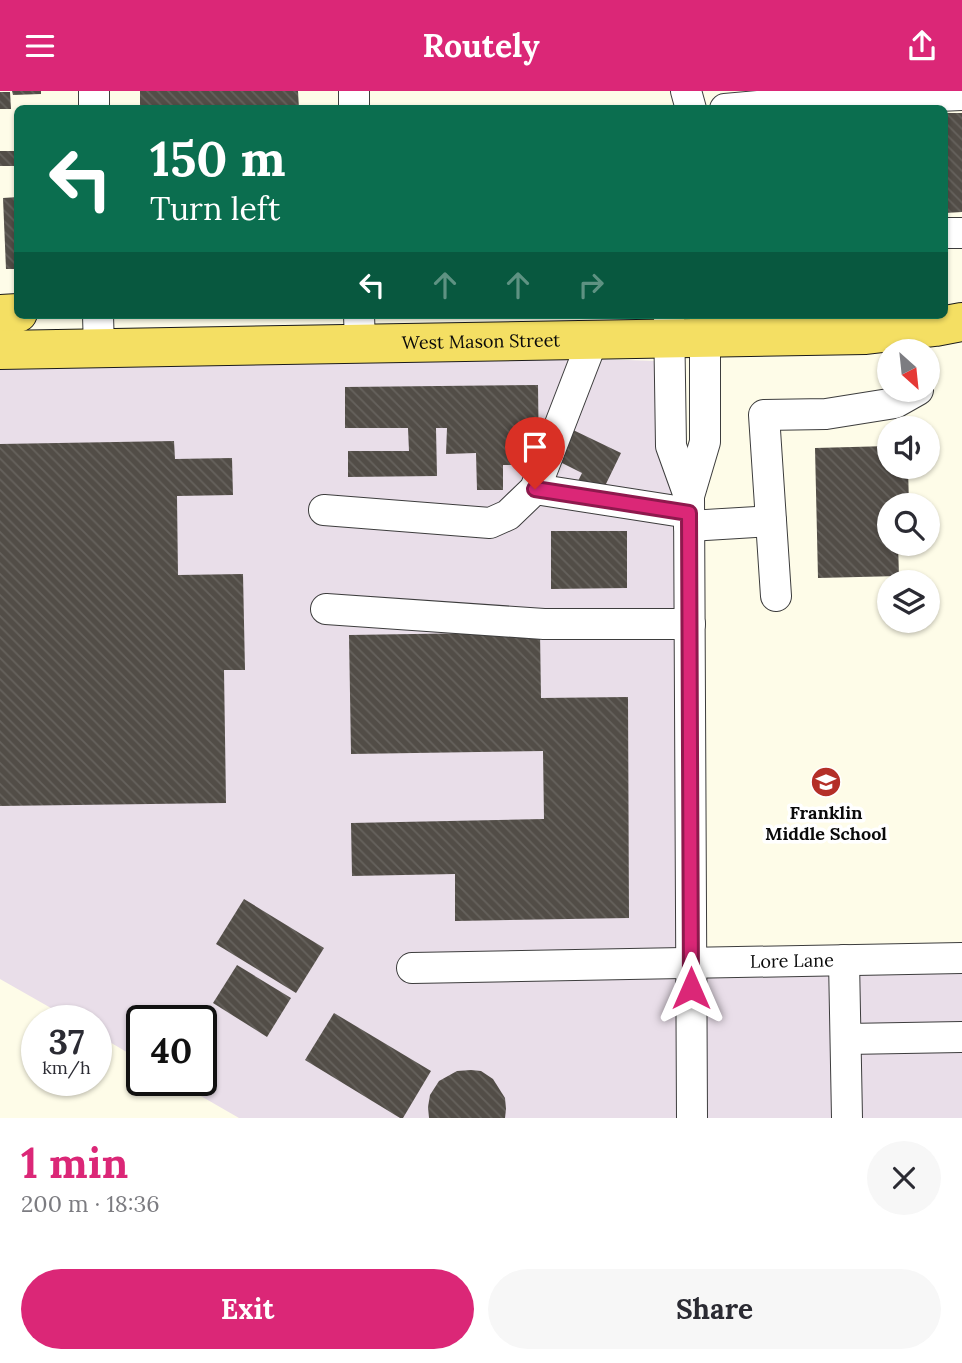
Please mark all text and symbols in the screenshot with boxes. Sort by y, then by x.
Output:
text: Routely [422,25,540,66]
icon: menu [21,27,59,65]
icon: share [903,27,941,65]
text: 150 m [150,127,286,189]
icon: left [35,133,126,224]
text: Turn left [150,188,280,229]
icon: left [353,266,391,304]
icon: ahead [426,266,464,304]
icon: ahead [499,266,537,304]
icon: right [572,266,610,304]
street label: West Mason Street [401,328,560,354]
north arrow [877,339,940,403]
map controls [877,339,940,633]
button: sound [877,416,940,479]
pin [505,417,565,489]
icon: arrive [516,428,554,466]
button: search [877,493,940,556]
button: layers [877,570,940,633]
school or university icon: Franklin Middle School [809,765,843,799]
place label: Franklin Middle School [765,801,887,845]
street label: Lore Lane [750,948,834,973]
position arrow [654,951,728,1025]
speed limit sign: 40 [126,1005,217,1096]
text: 37 [48,1019,85,1064]
text: km/h [42,1056,91,1079]
text: 1 min [21,1136,128,1190]
button: close [867,1141,941,1215]
text: 200 m · 18:36 [21,1189,160,1218]
button: Exit [21,1269,474,1349]
button: Share [488,1269,941,1349]

